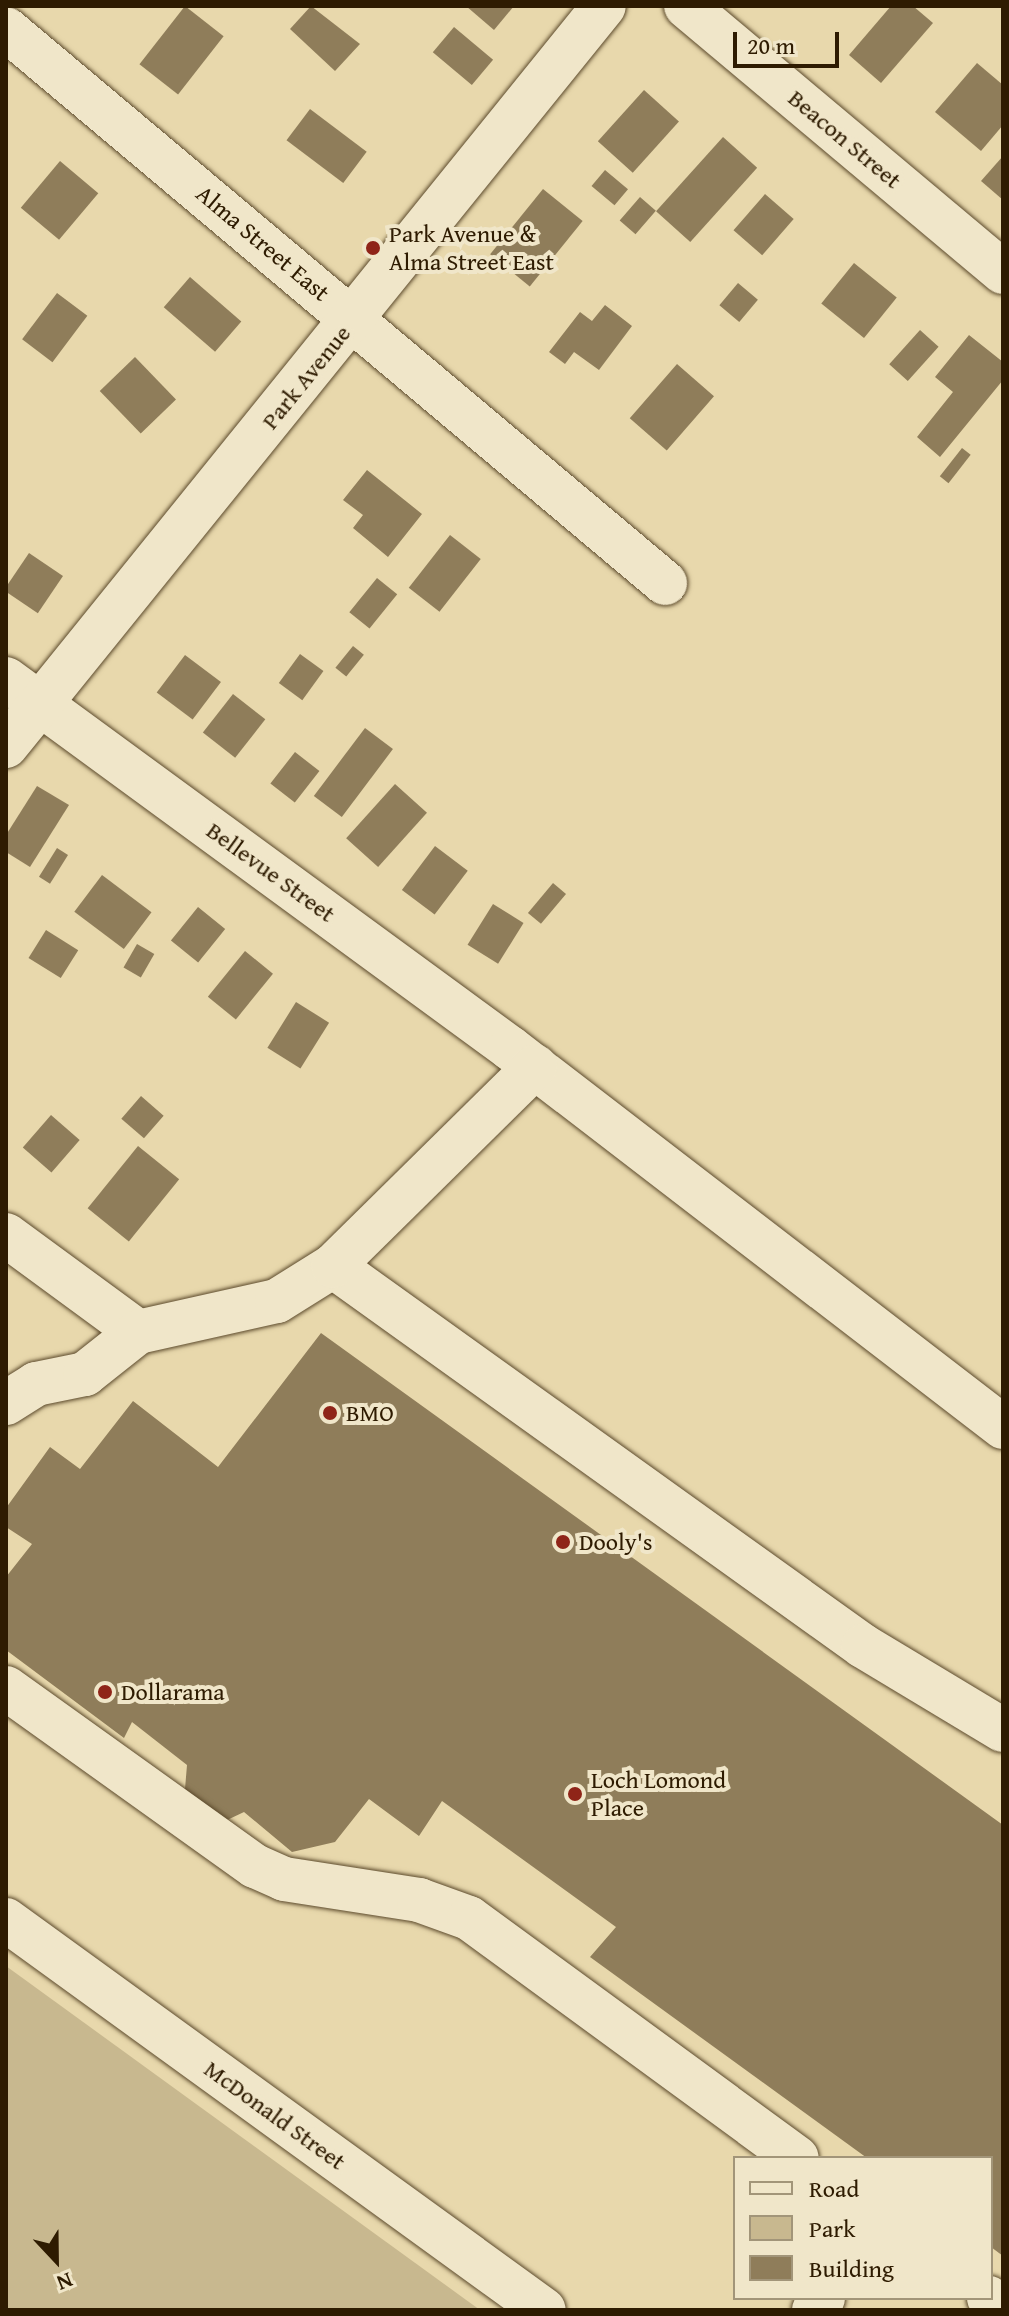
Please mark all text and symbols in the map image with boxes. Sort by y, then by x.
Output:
scale bar [737,16,843,66]
text: 20 m [747,28,795,63]
street label: Beacon Street [783,83,907,195]
street label: Alma Street East [191,179,335,307]
place label: Park Avenue & Alma Street East [389,220,554,276]
marker: Park Avenue & Alma Street East [364,239,382,257]
street label: Park Avenue [255,319,357,435]
street label: Bellevue Street [201,816,341,928]
place label: BMO [346,1399,394,1427]
marker: BMO [321,1404,339,1422]
place label: Dooly's [579,1528,652,1556]
marker: Dooly's [554,1533,572,1551]
place label: Dollarama [121,1678,225,1706]
marker: Dollarama [96,1683,114,1701]
place label: Loch Lomond Place [591,1766,726,1822]
marker: Loch Lomond Place [566,1785,584,1803]
street label: McDonald Street [199,2054,351,2176]
legend [733,2156,993,2300]
text: Road [809,2171,859,2206]
text: Park [809,2211,855,2246]
north arrow [16,2220,96,2300]
text: Building [809,2251,894,2286]
text: N [52,2265,78,2300]

